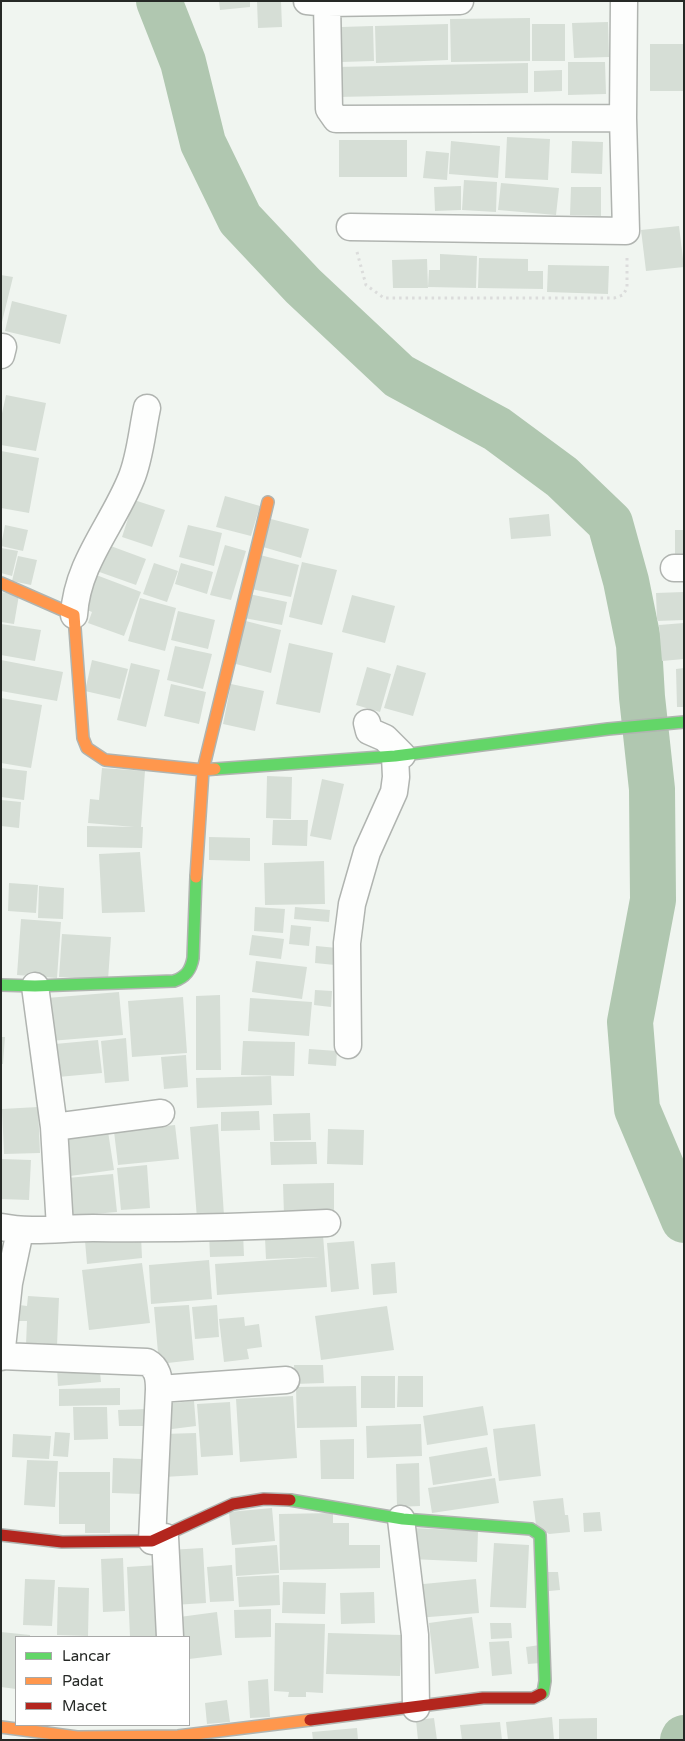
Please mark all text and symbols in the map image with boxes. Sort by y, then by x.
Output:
legend [15,1636,190,1726]
text: Lancar [62,1647,110,1665]
text: Padat [62,1672,104,1690]
text: Macet [62,1697,107,1715]

